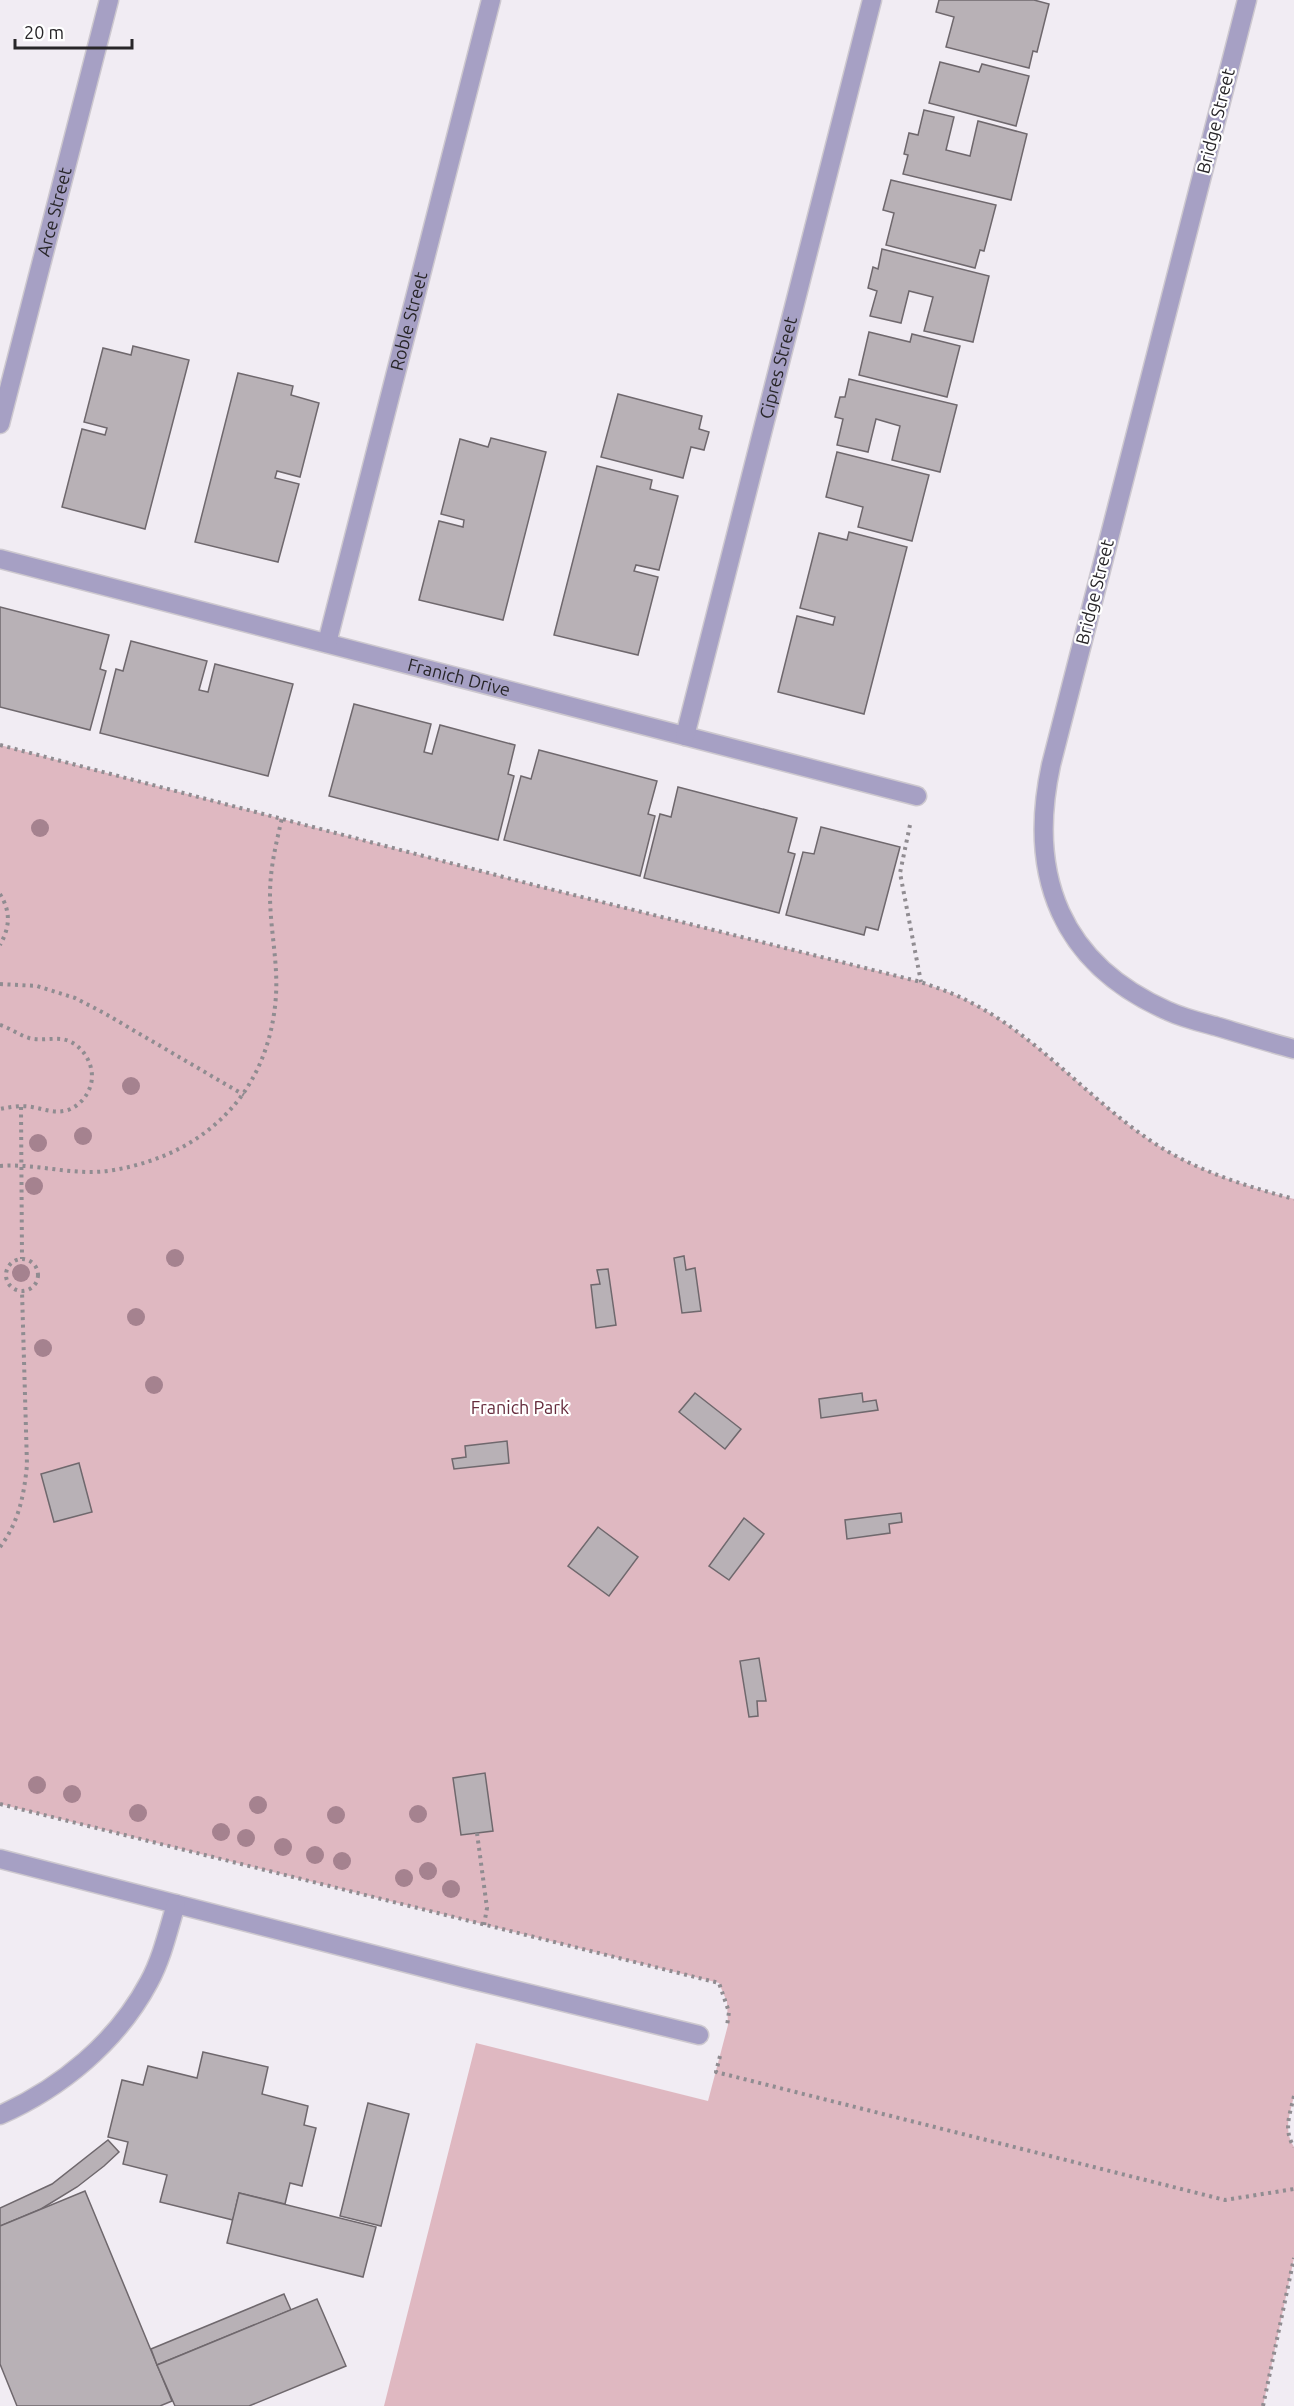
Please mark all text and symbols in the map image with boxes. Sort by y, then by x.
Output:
scale bar [15,12,132,50]
text: 20 m [24,22,64,42]
street label: Bridge Street [1192,66,1238,175]
street label: Arce Street [33,165,75,258]
street label: Roble Street [386,269,430,373]
street label: Cipres Street [755,314,800,421]
street label: Bridge Street [1071,537,1117,646]
street label: Franich Drive [406,654,513,699]
park label: Franich Park [471,1397,569,1417]

